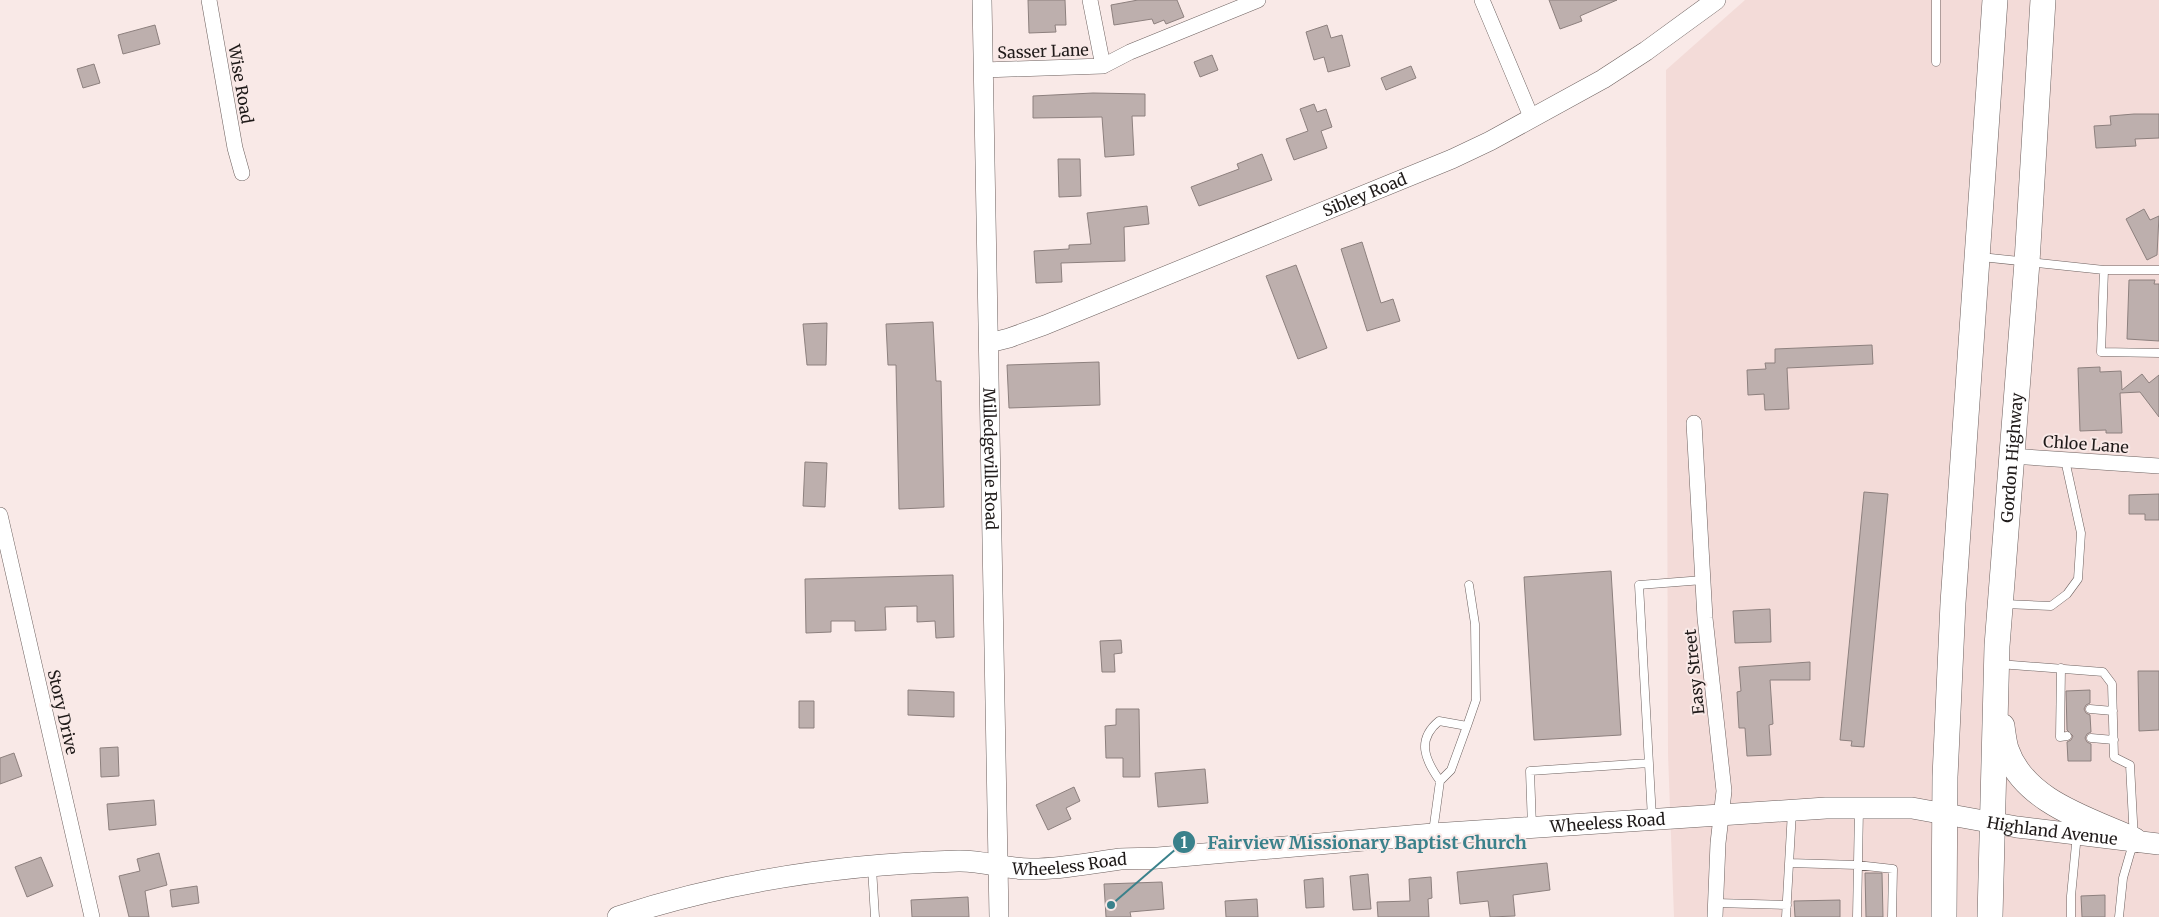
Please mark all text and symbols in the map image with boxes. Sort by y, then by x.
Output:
street label: Sasser Lane [997,39,1089,63]
street label: Wise Road [224,42,258,125]
street label: Sibley Road [1320,168,1410,221]
street label: Milledgeville Road [979,388,1002,531]
street label: Gordon Highway [1997,391,2027,523]
street label: Chloe Lane [2043,431,2129,457]
street label: Easy Street [1679,627,1708,716]
street label: Story Drive [44,668,82,756]
street label: Wheeless Road [1548,809,1666,836]
street label: Highland Avenue [1985,812,2119,849]
callout: Fairview Missionary Baptist Church [1172,826,1536,859]
text: Fairview Missionary Baptist Church [1207,831,1527,854]
text: 1 [1181,833,1188,852]
street label: Wheeless Road [1010,849,1128,879]

